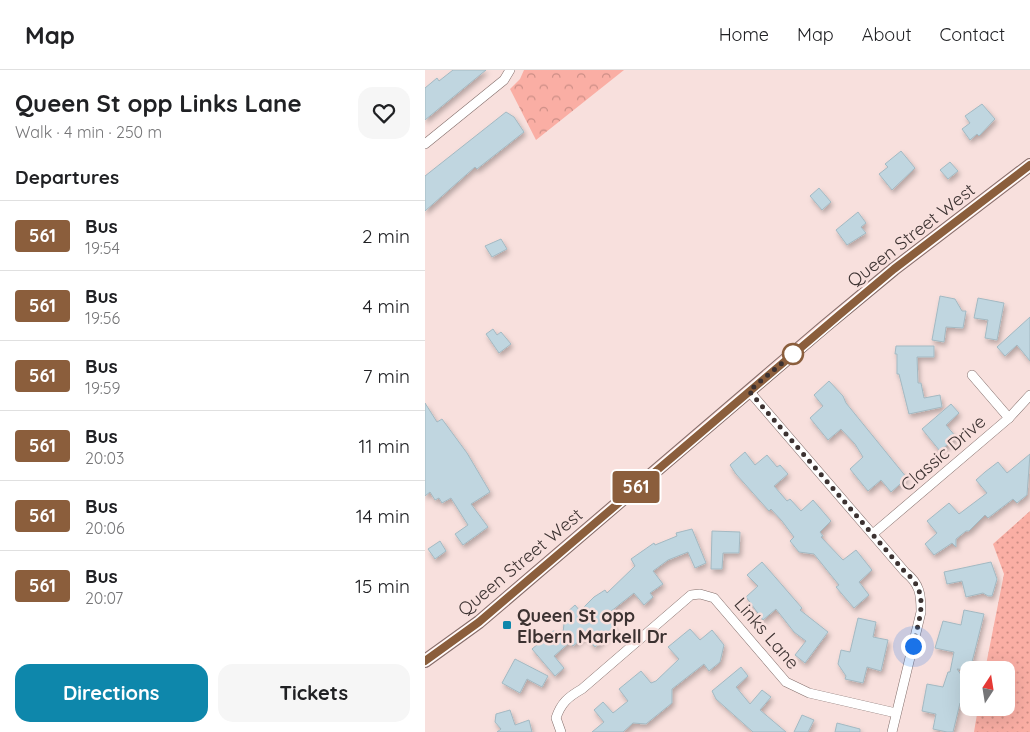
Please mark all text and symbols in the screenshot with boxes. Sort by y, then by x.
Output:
text: Map [25,20,75,50]
text: Home [719,23,769,46]
text: Map [797,23,834,46]
text: About [862,23,912,46]
text: Contact [940,23,1005,46]
button: heart [358,87,410,139]
text: Queen St opp Links Lane [15,88,302,118]
text: Walk · 4 min · 250 m [15,122,162,142]
text: Departures [15,165,119,189]
street label: Queen Street West [843,178,979,292]
text: Bus [85,214,118,238]
text: 561 [29,224,56,247]
text: 2 min [362,224,410,248]
text: 19:54 [85,238,120,258]
text: Bus [85,284,118,308]
text: 561 [29,294,56,317]
text: 4 min [362,294,410,318]
text: 19:56 [85,308,120,328]
unlabelled marker [782,343,804,365]
text: Bus [85,354,118,378]
text: 561 [29,364,56,387]
text: 7 min [363,364,410,388]
text: 19:59 [85,378,121,398]
street label: Classic Drive [896,410,990,496]
text: Bus [85,424,118,448]
text: 561 [29,434,56,457]
text: 11 min [358,434,410,458]
text: 20:03 [85,448,124,468]
line badge: 561 [607,471,665,503]
text: 561 [623,475,649,498]
text: Bus [85,494,118,518]
street label: Queen Street West [453,503,587,621]
text: 561 [29,504,56,527]
text: 14 min [356,504,410,528]
text: 20:06 [85,518,125,538]
text: Bus [85,564,118,588]
text: 561 [29,574,56,597]
text: 15 min [355,574,410,598]
text: 20:07 [85,588,123,608]
street label: Links Lane [730,592,804,674]
place label: Queen St opp Elbern Markell Dr [517,604,668,648]
marker: Queen St opp Elbern Markell Dr [501,619,513,631]
your location [901,634,926,659]
north arrow [960,661,1015,716]
map controls [960,661,1015,716]
button: Directions [15,664,208,722]
button: Tickets [218,664,410,722]

